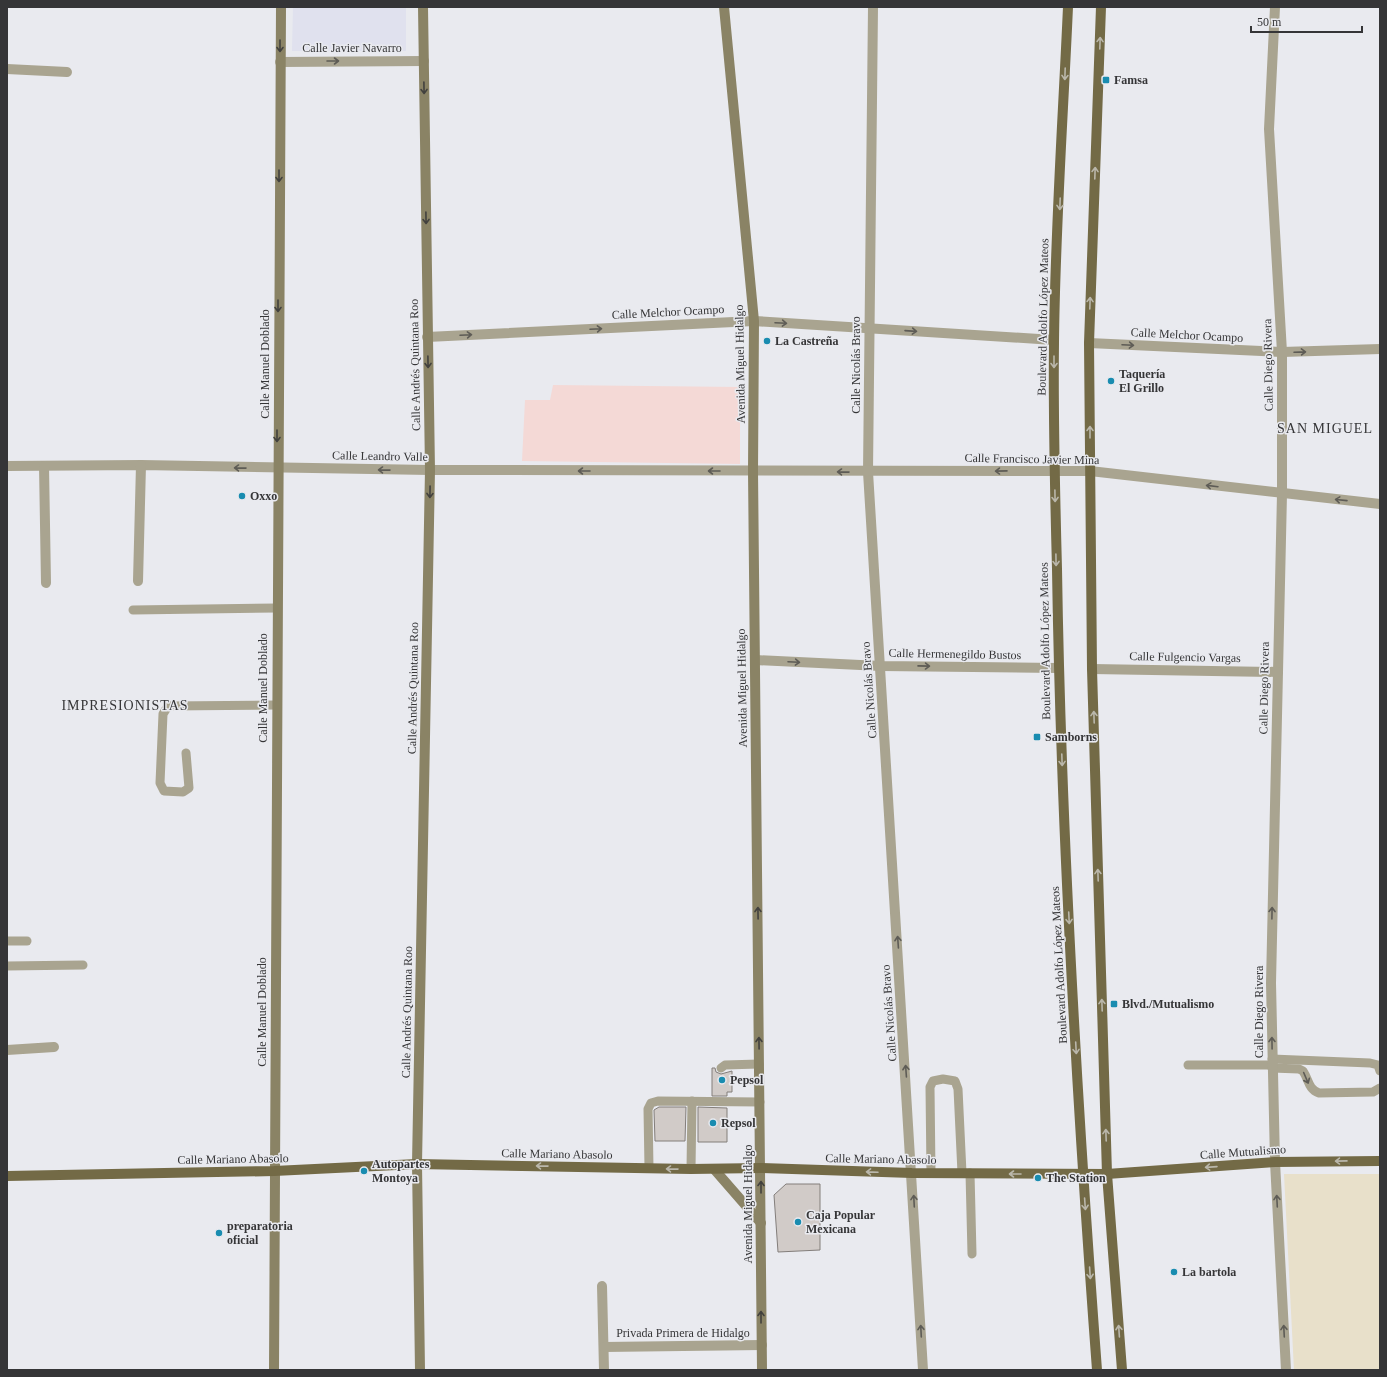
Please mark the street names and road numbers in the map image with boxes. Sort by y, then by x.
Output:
street label: Calle Javier Navarro [302,41,402,55]
street label: Boulevard Adolfo López Mateos [1035,238,1051,396]
street label: Calle Andrés Quintana Roo [407,299,423,431]
street label: Calle Melchor Ocampo [611,302,725,322]
street label: Avenida Miguel Hidalgo [732,304,748,424]
street label: Calle Manuel Doblado [258,309,272,419]
street label: Calle Nicolás Bravo [849,316,863,414]
street label: Calle Diego Rivera [1260,318,1276,411]
street label: Calle Melchor Ocampo [1130,325,1244,345]
street label: Calle Leandro Valle [332,448,428,464]
street label: Calle Francisco Javier Mina [964,451,1100,467]
street label: Boulevard Adolfo López Mateos [1037,562,1053,720]
street label: Calle Andrés Quintana Roo [405,622,421,754]
street label: Avenida Miguel Hidalgo [734,628,750,748]
street label: Calle Manuel Doblado [256,633,270,743]
street label: Calle Nicolás Bravo [859,641,879,739]
street label: Calle Diego Rivera [1256,641,1272,734]
street label: Calle Hermenegildo Bustos [889,646,1022,662]
street label: Calle Fulgencio Vargas [1129,649,1241,665]
street label: Boulevard Adolfo López Mateos [1048,886,1070,1044]
street label: Calle Andrés Quintana Roo [399,946,415,1078]
street label: Calle Manuel Doblado [255,957,269,1067]
street label: Calle Nicolás Bravo [879,964,899,1062]
street label: Calle Diego Rivera [1252,965,1266,1058]
street label: Calle Mutualismo [1199,1142,1287,1162]
street label: Avenida Miguel Hidalgo [741,1144,755,1264]
street label: Calle Mariano Abasolo [501,1146,613,1162]
street label: Calle Mariano Abasolo [177,1151,289,1167]
street label: Calle Mariano Abasolo [825,1151,937,1167]
street label: Privada Primera de Hidalgo [616,1326,750,1340]

